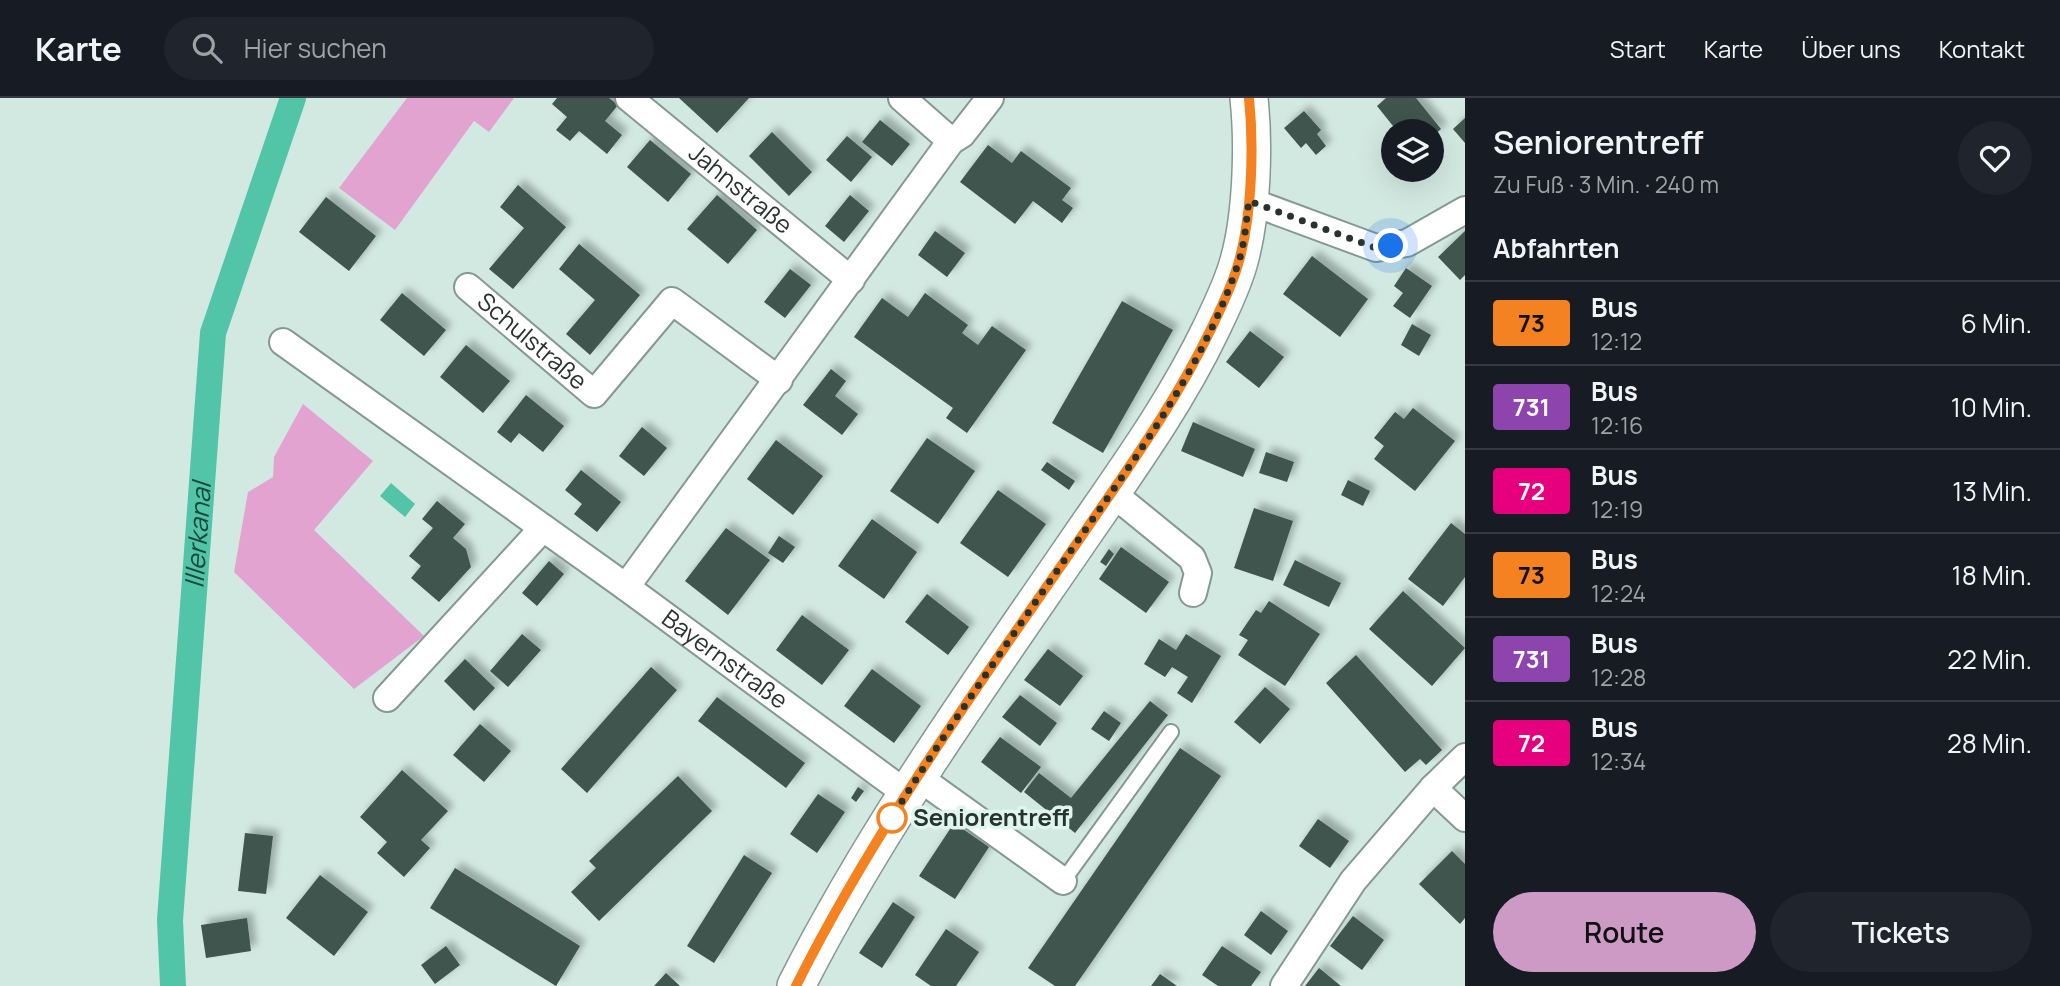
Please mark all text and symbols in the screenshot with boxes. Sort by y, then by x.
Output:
search box [164,17,654,80]
text: Karte [35,26,122,71]
icon: search [188,29,226,67]
text: Hier suchen [244,30,387,66]
text: Start [1610,32,1666,65]
text: Karte [1704,32,1763,65]
text: Über uns [1801,32,1901,65]
text: Kontakt [1939,32,2025,65]
map controls [1381,119,1444,182]
button: layers [1381,119,1444,182]
text: Seniorentreff [1493,119,1704,164]
button: heart [1958,121,2032,195]
street label: Jahnstraße [682,136,800,241]
text: Zu Fuß · 3 Min. · 240 m [1493,168,1719,200]
your location [1373,228,1408,263]
text: Abfahrten [1493,230,1620,266]
street label: Schulstraße [471,284,595,396]
text: Bus [1591,289,1638,325]
text: 6 Min. [1961,305,2032,341]
text: 73 [1518,306,1545,339]
text: 12:12 [1591,325,1642,357]
text: Bus [1591,373,1638,409]
text: 10 Min. [1951,389,2032,425]
text: 731 [1513,390,1550,423]
text: 12:16 [1591,409,1643,441]
text: Bus [1591,457,1638,493]
text: 13 Min. [1952,473,2032,509]
text: 72 [1518,474,1545,507]
water label: Illerkanal [175,478,219,589]
text: 12:19 [1591,493,1643,525]
text: Bus [1591,541,1638,577]
text: 18 Min. [1952,557,2032,593]
text: 73 [1518,558,1545,591]
text: 12:24 [1591,577,1646,609]
street label: Bayernstraße [656,601,795,716]
text: Bus [1591,625,1638,661]
text: 22 Min. [1947,641,2032,677]
text: 731 [1513,642,1550,675]
text: 12:28 [1591,661,1646,693]
text: Bus [1591,709,1638,745]
text: 28 Min. [1947,725,2032,761]
text: 72 [1518,726,1545,759]
text: 12:34 [1591,745,1646,777]
place label: Seniorentreff [913,800,1069,833]
marker: Seniorentreff [877,803,907,833]
button: Route [1493,892,1756,972]
button: Tickets [1770,892,2032,972]

